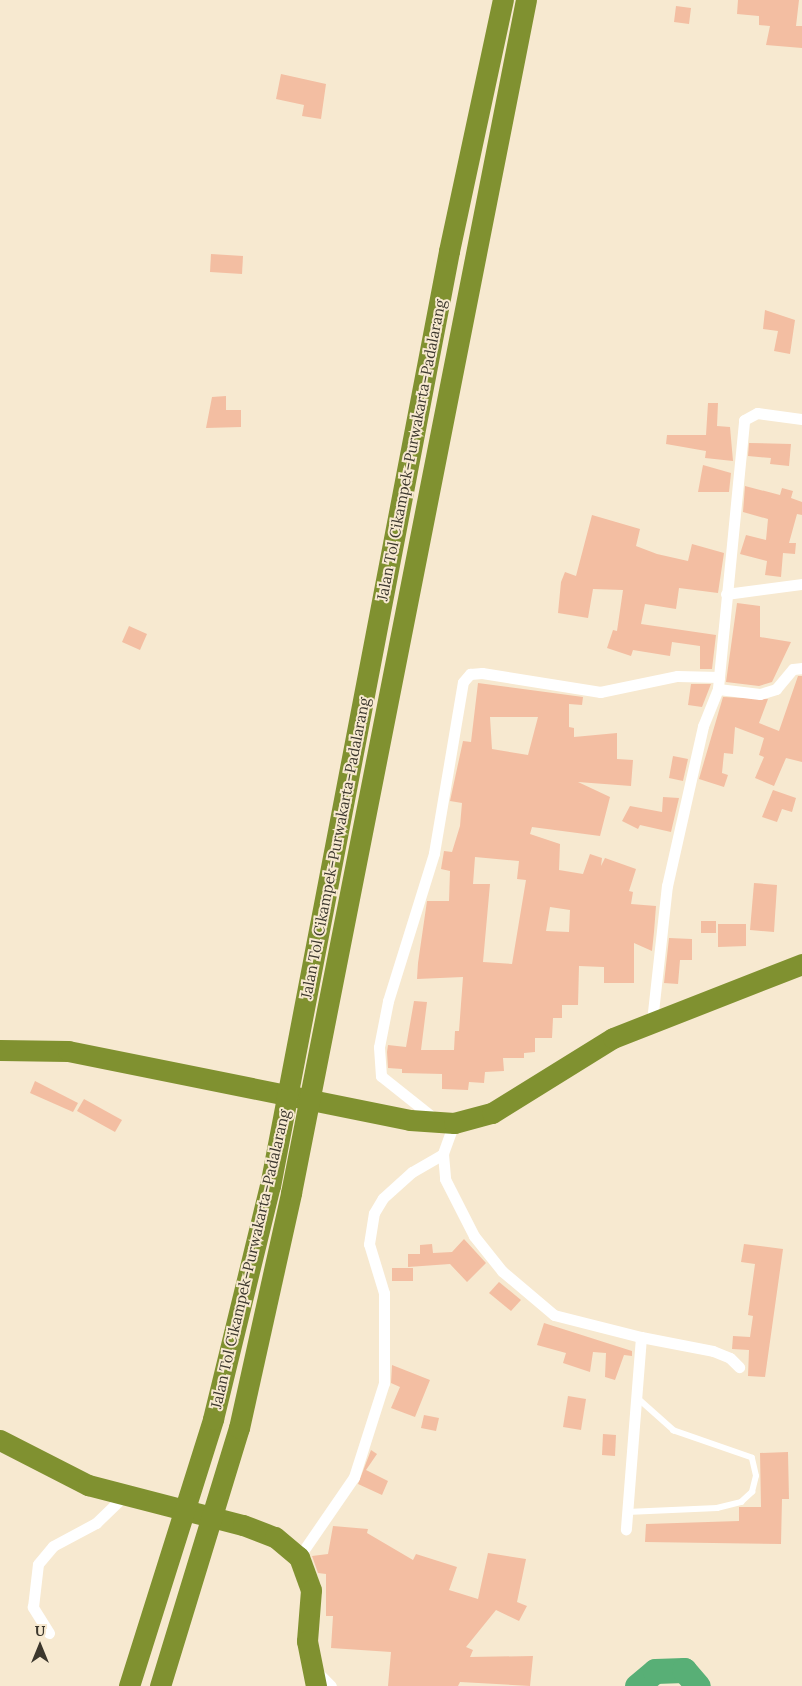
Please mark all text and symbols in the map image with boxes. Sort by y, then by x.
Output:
street label: Jalan Tol Cikampek–Purwakarta–Padalarang [373,298,449,602]
street label: Jalan Tol Cikampek–Purwakarta–Padalarang [297,696,373,1000]
street label: Jalan Tol Cikampek–Purwakarta–Padalarang [207,1108,293,1410]
north arrow [15,1621,65,1671]
text: U [35,1622,45,1640]

